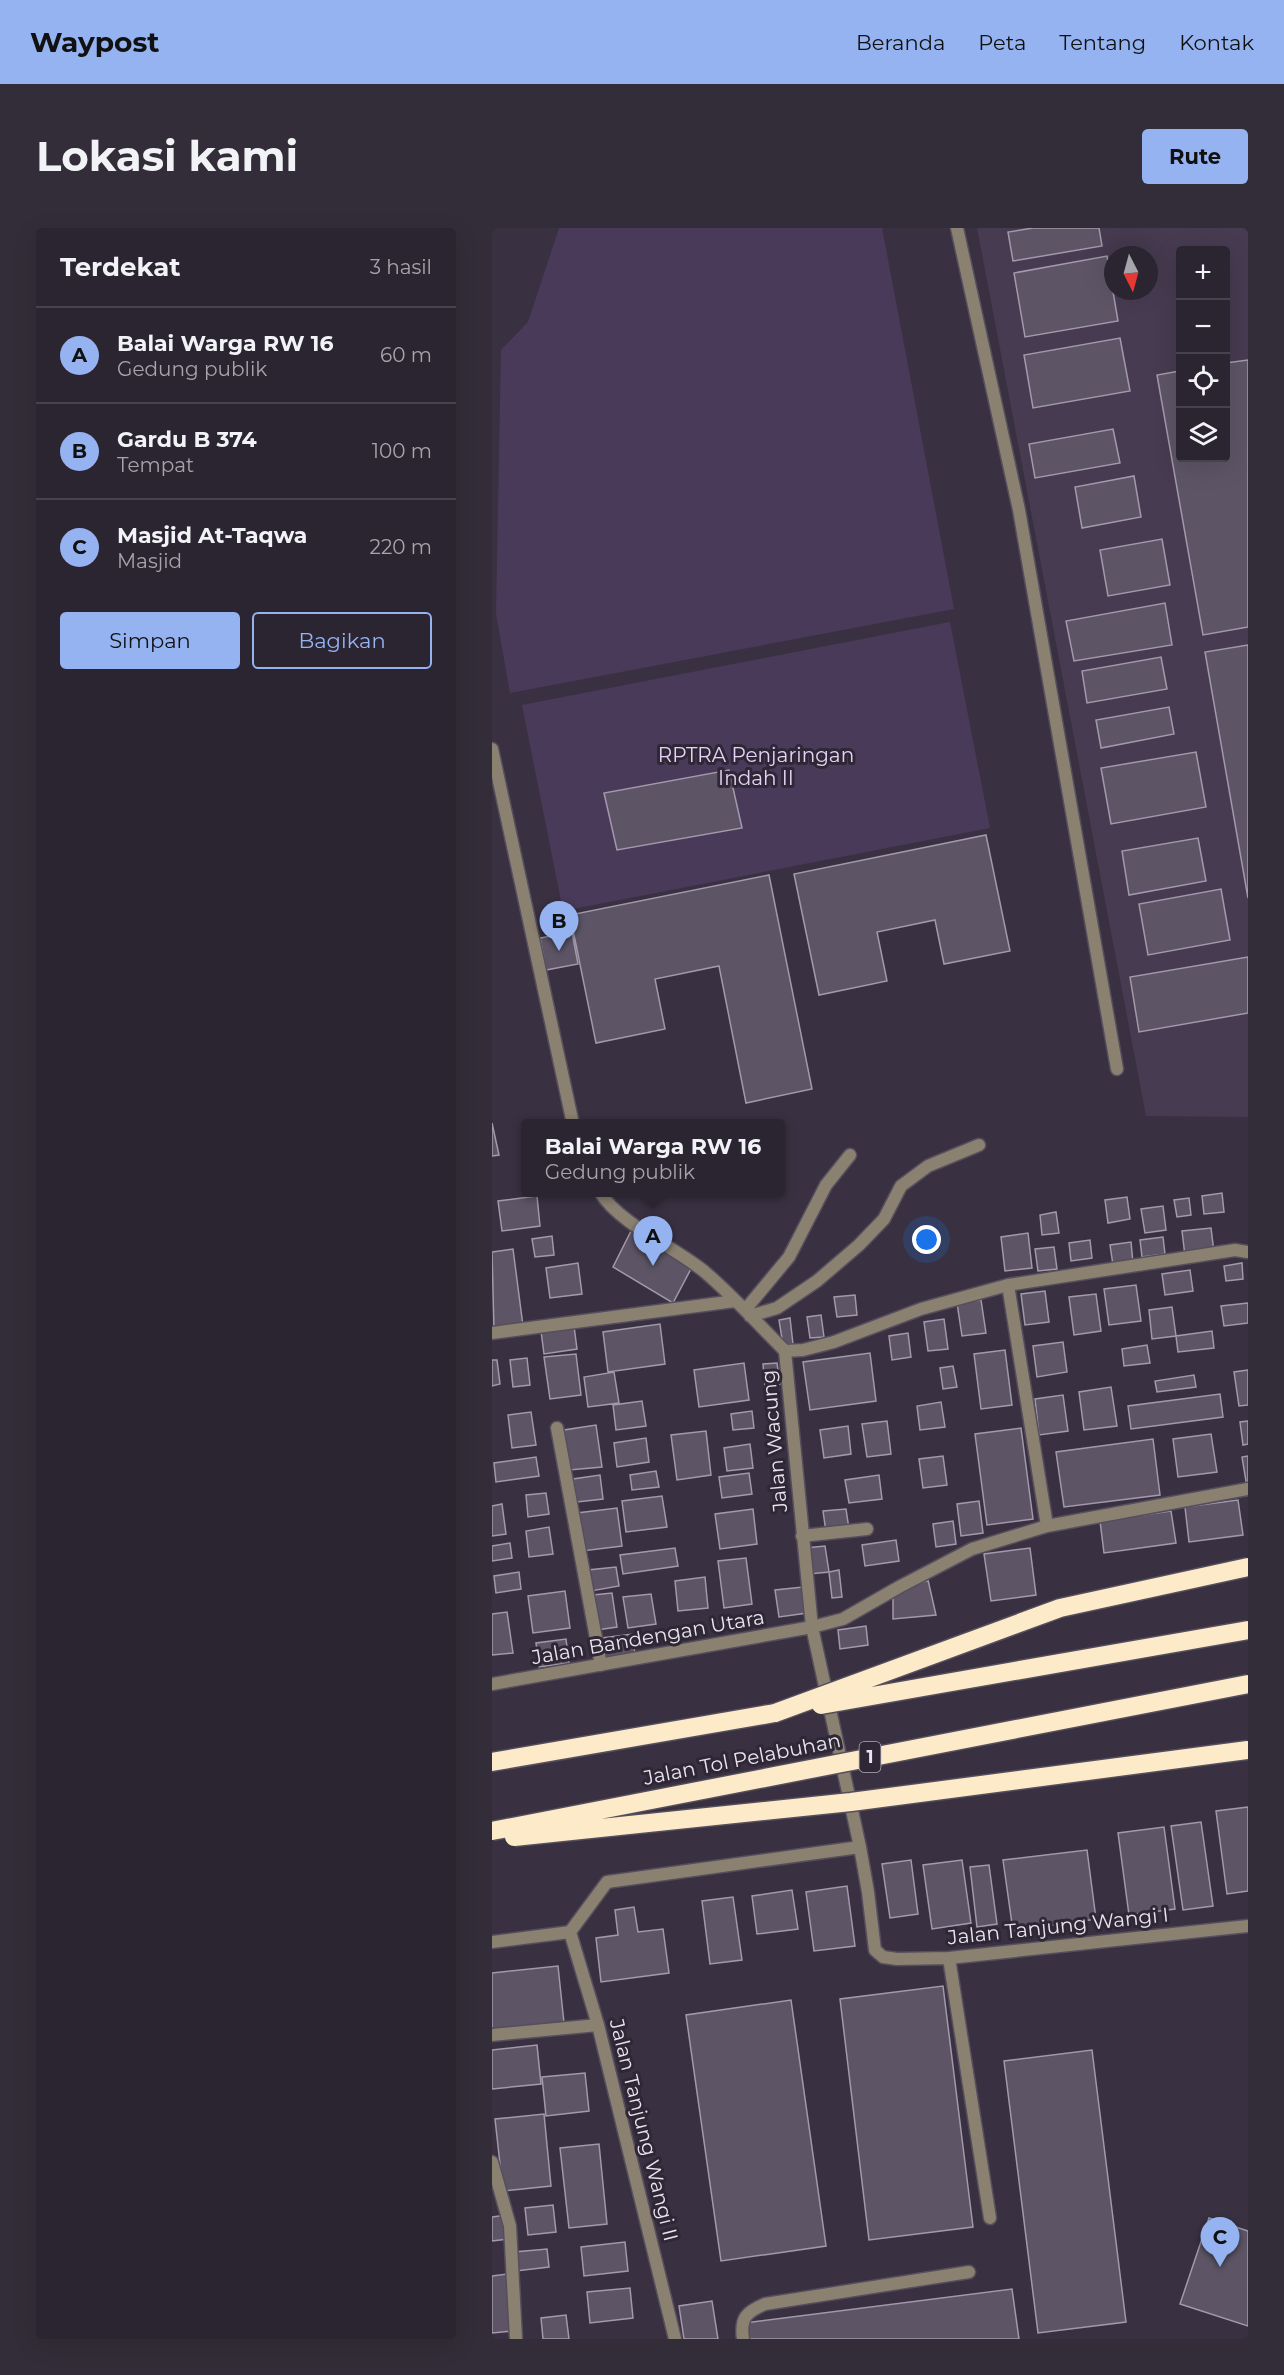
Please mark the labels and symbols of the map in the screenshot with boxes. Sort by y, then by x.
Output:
north arrow [1104,246,1158,300]
park label: RPTRA Penjaringan Indah II [658,743,854,790]
pin: B [540,902,578,951]
pin: A [634,1216,672,1266]
your location [912,1225,941,1254]
street label: Jalan Wacung [756,1369,792,1514]
street label: Jalan Bandengan Utara [529,1605,766,1669]
street label: Jalan Tol Pelabuhan [640,1728,843,1790]
road number: 1 [860,1742,880,1772]
street label: Jalan Tanjung Wangi I [945,1902,1170,1950]
street label: Jalan Tanjung Wangi II [605,2015,683,2244]
pin: C [1200,2218,1240,2267]

